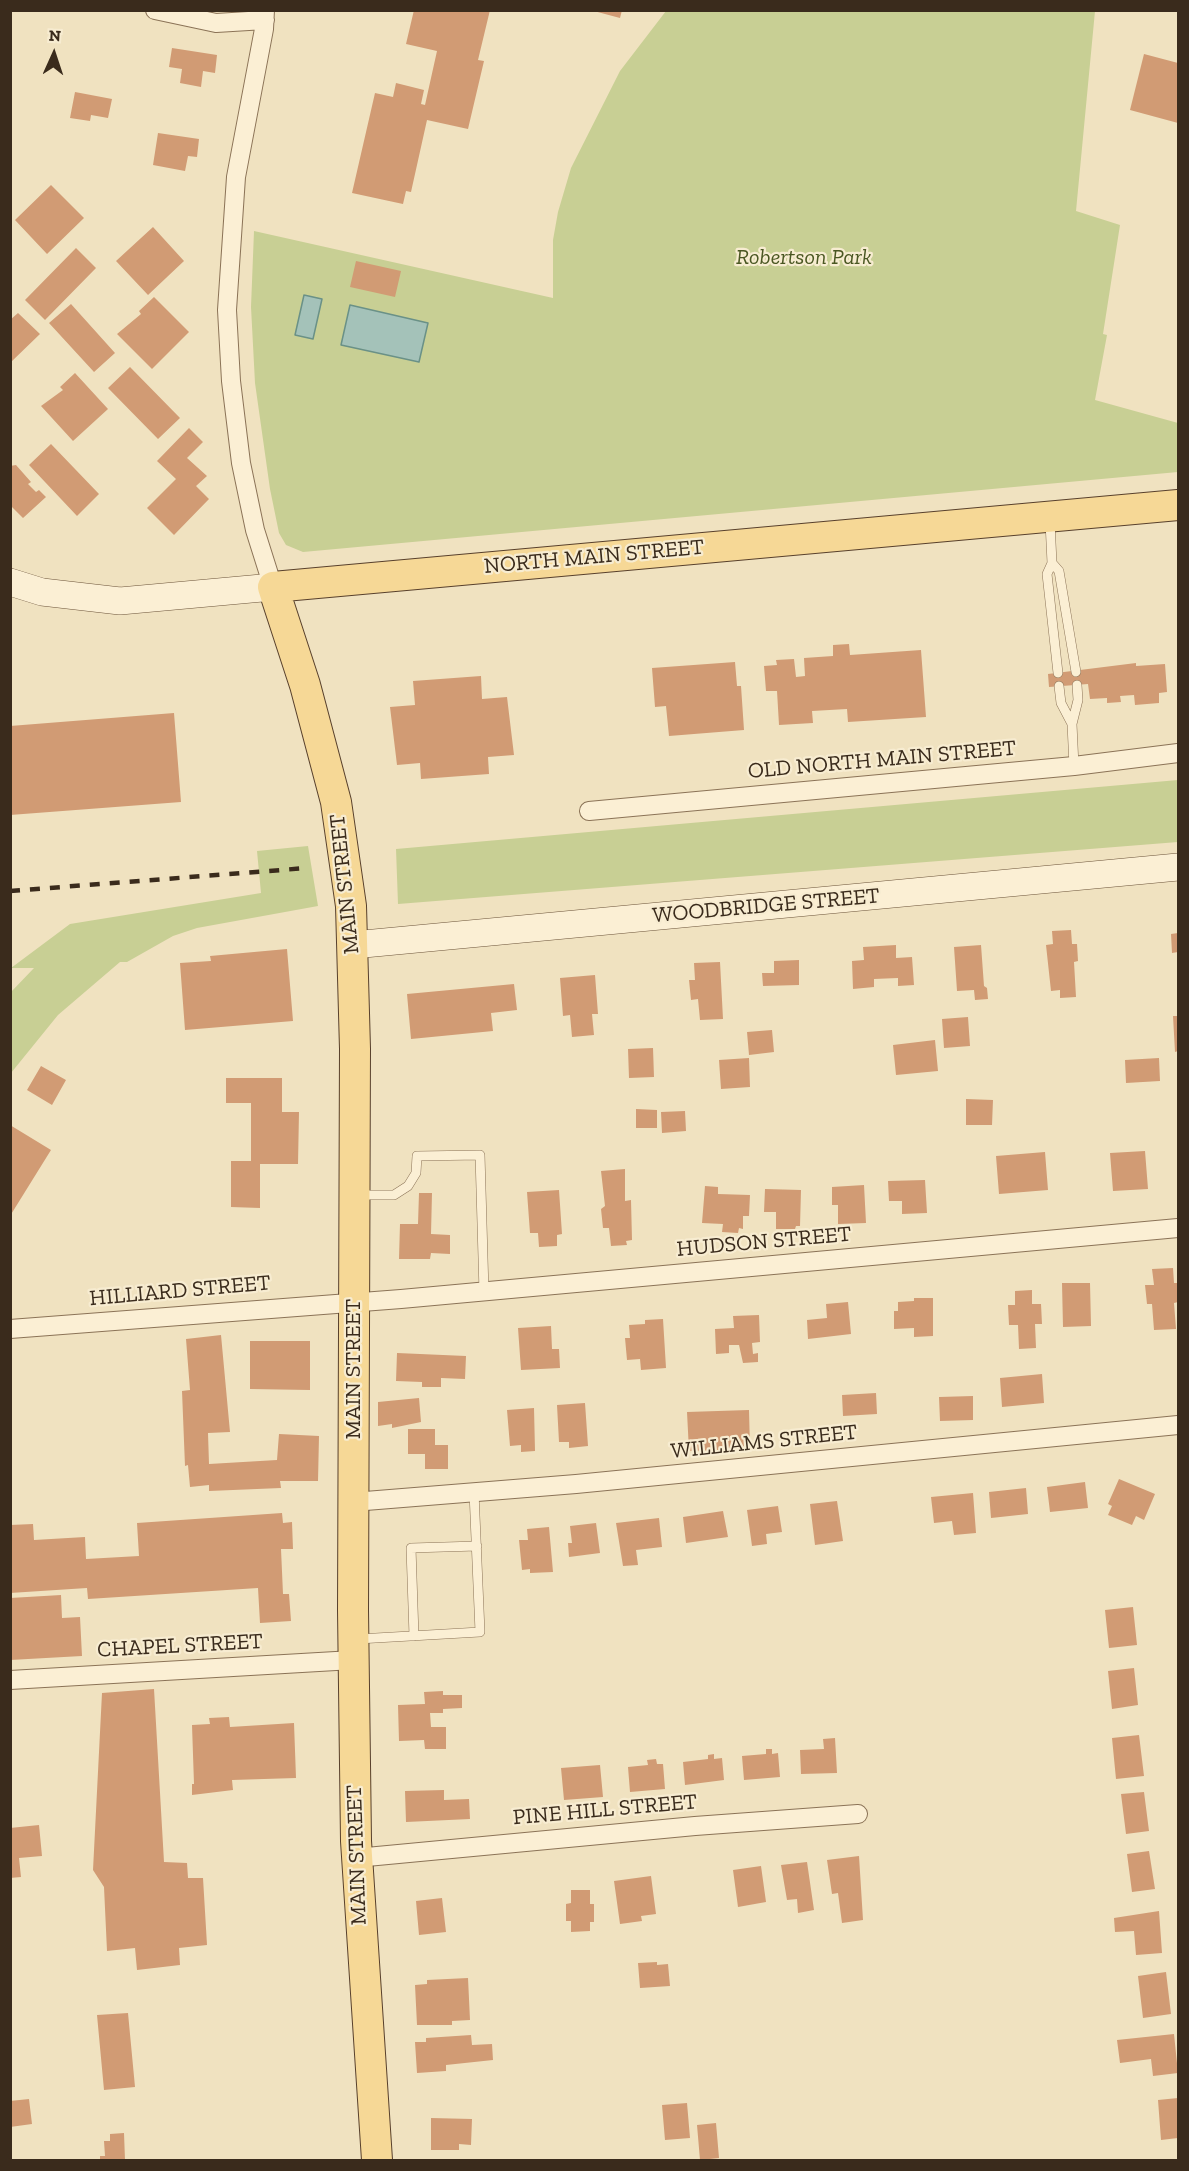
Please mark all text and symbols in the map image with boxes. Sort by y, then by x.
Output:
north arrow [24,24,84,84]
text: N [48,26,62,45]
park label: Robertson Park [736,245,872,271]
street label: NORTH MAIN STREET [483,534,705,580]
street label: OLD NORTH MAIN STREET [747,735,1017,785]
street label: MAIN STREET [325,813,365,955]
street label: WOODBRIDGE STREET [651,883,881,929]
street label: HUDSON STREET [676,1221,852,1263]
street label: HILLIARD STREET [88,1270,272,1312]
street label: MAIN STREET [341,1299,367,1439]
street label: WILLIAMS STREET [669,1419,859,1465]
street label: CHAPEL STREET [96,1628,264,1664]
street label: MAIN STREET [341,1784,373,1926]
street label: PINE HILL STREET [512,1789,698,1831]

